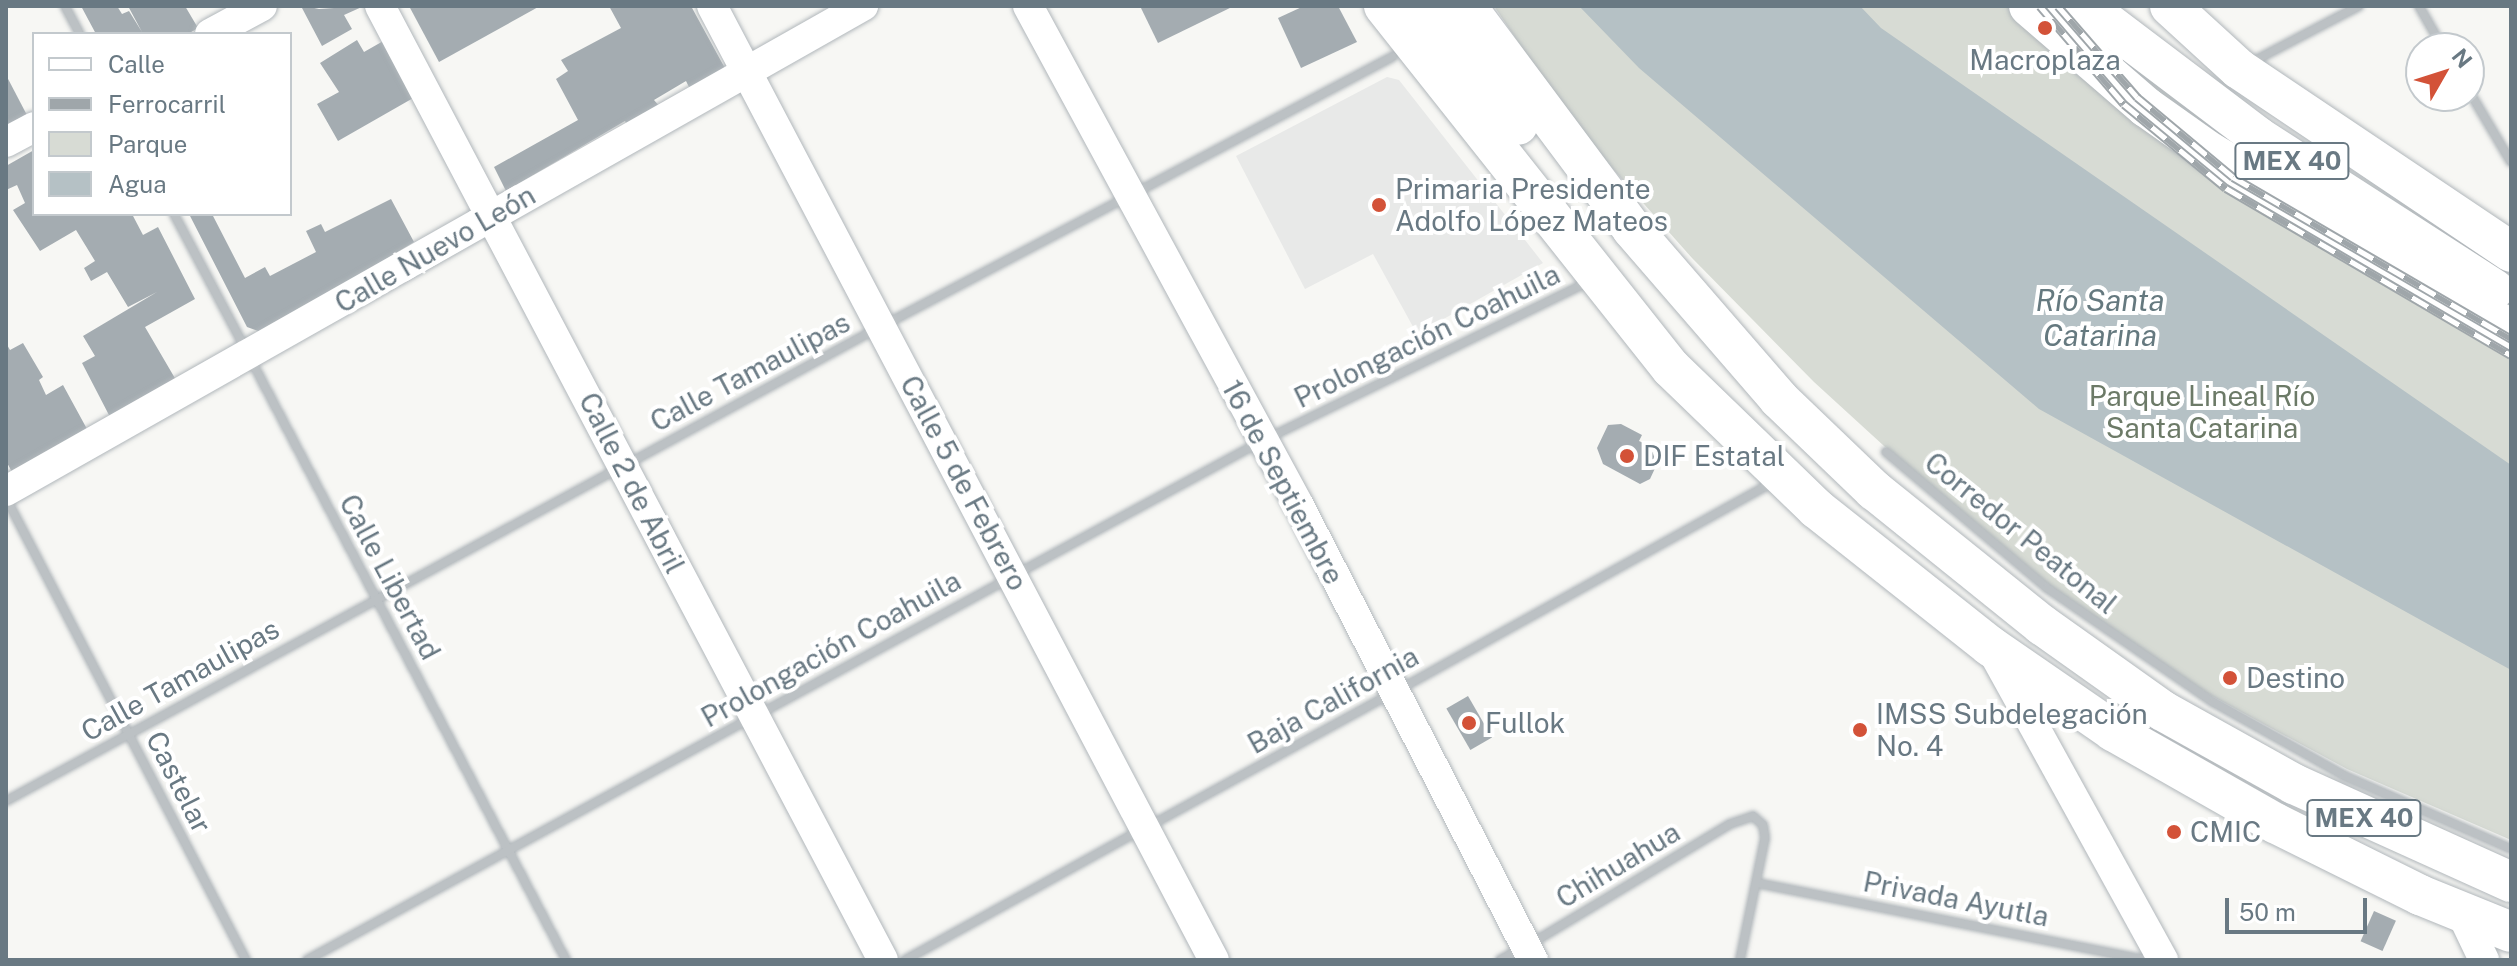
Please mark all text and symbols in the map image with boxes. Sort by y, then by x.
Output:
marker: Macroplaza [2034,17,2056,39]
legend [32,32,292,216]
north arrow [2405,32,2485,112]
place label: Macroplaza [1969,43,2121,77]
text: N [2447,43,2478,73]
text: Calle [108,50,165,78]
text: Ferrocarril [108,90,226,118]
text: Parque [108,130,187,158]
road number: MEX 40 [2234,139,2350,183]
text: Agua [108,170,166,198]
place label: Primaria Presidente Adolfo López Mateos [1395,172,1668,238]
street label: Calle Nuevo León [329,178,541,320]
marker: Primaria Presidente Adolfo López Mateos [1370,196,1388,214]
street label: Prolongación Coahuila [1289,257,1565,415]
water label: Río Santa Catarina [2035,282,2165,352]
street label: Calle Tamaulipas [645,305,855,439]
street label: Calle 5 de Febrero [893,370,1035,596]
street label: 16 de Septiembre [1215,374,1351,590]
park label: Parque Lineal Río Santa Catarina [2089,379,2315,445]
street label: Calle 2 de Abril [572,387,692,579]
place label: DIF Estatal [1643,439,1785,473]
street label: Corredor Peatonal [1918,445,2124,621]
marker: DIF Estatal [1618,447,1636,465]
street label: Calle Libertad [332,489,448,665]
street label: Prolongación Coahuila [695,564,967,734]
street label: Calle Tamaulipas [75,612,285,748]
street label: Baja California [1242,639,1424,761]
place label: Destino [2246,661,2345,695]
marker: Destino [2221,669,2239,687]
place label: IMSS Subdelegación No. 4 [1876,697,2148,763]
place label: Fullok [1485,706,1565,740]
marker: Fullok [1460,714,1478,732]
marker: IMSS Subdelegación No. 4 [1851,721,1869,739]
street label: Castelar [139,726,219,838]
road number: MEX 40 [2306,796,2422,840]
street label: Chihuahua [1550,815,1686,915]
place label: CMIC [2190,815,2261,849]
marker: CMIC [2165,823,2183,841]
street label: Privada Ayutla [1860,865,2052,933]
scale bar [2229,882,2371,932]
text: 50 m [2239,898,2296,926]

